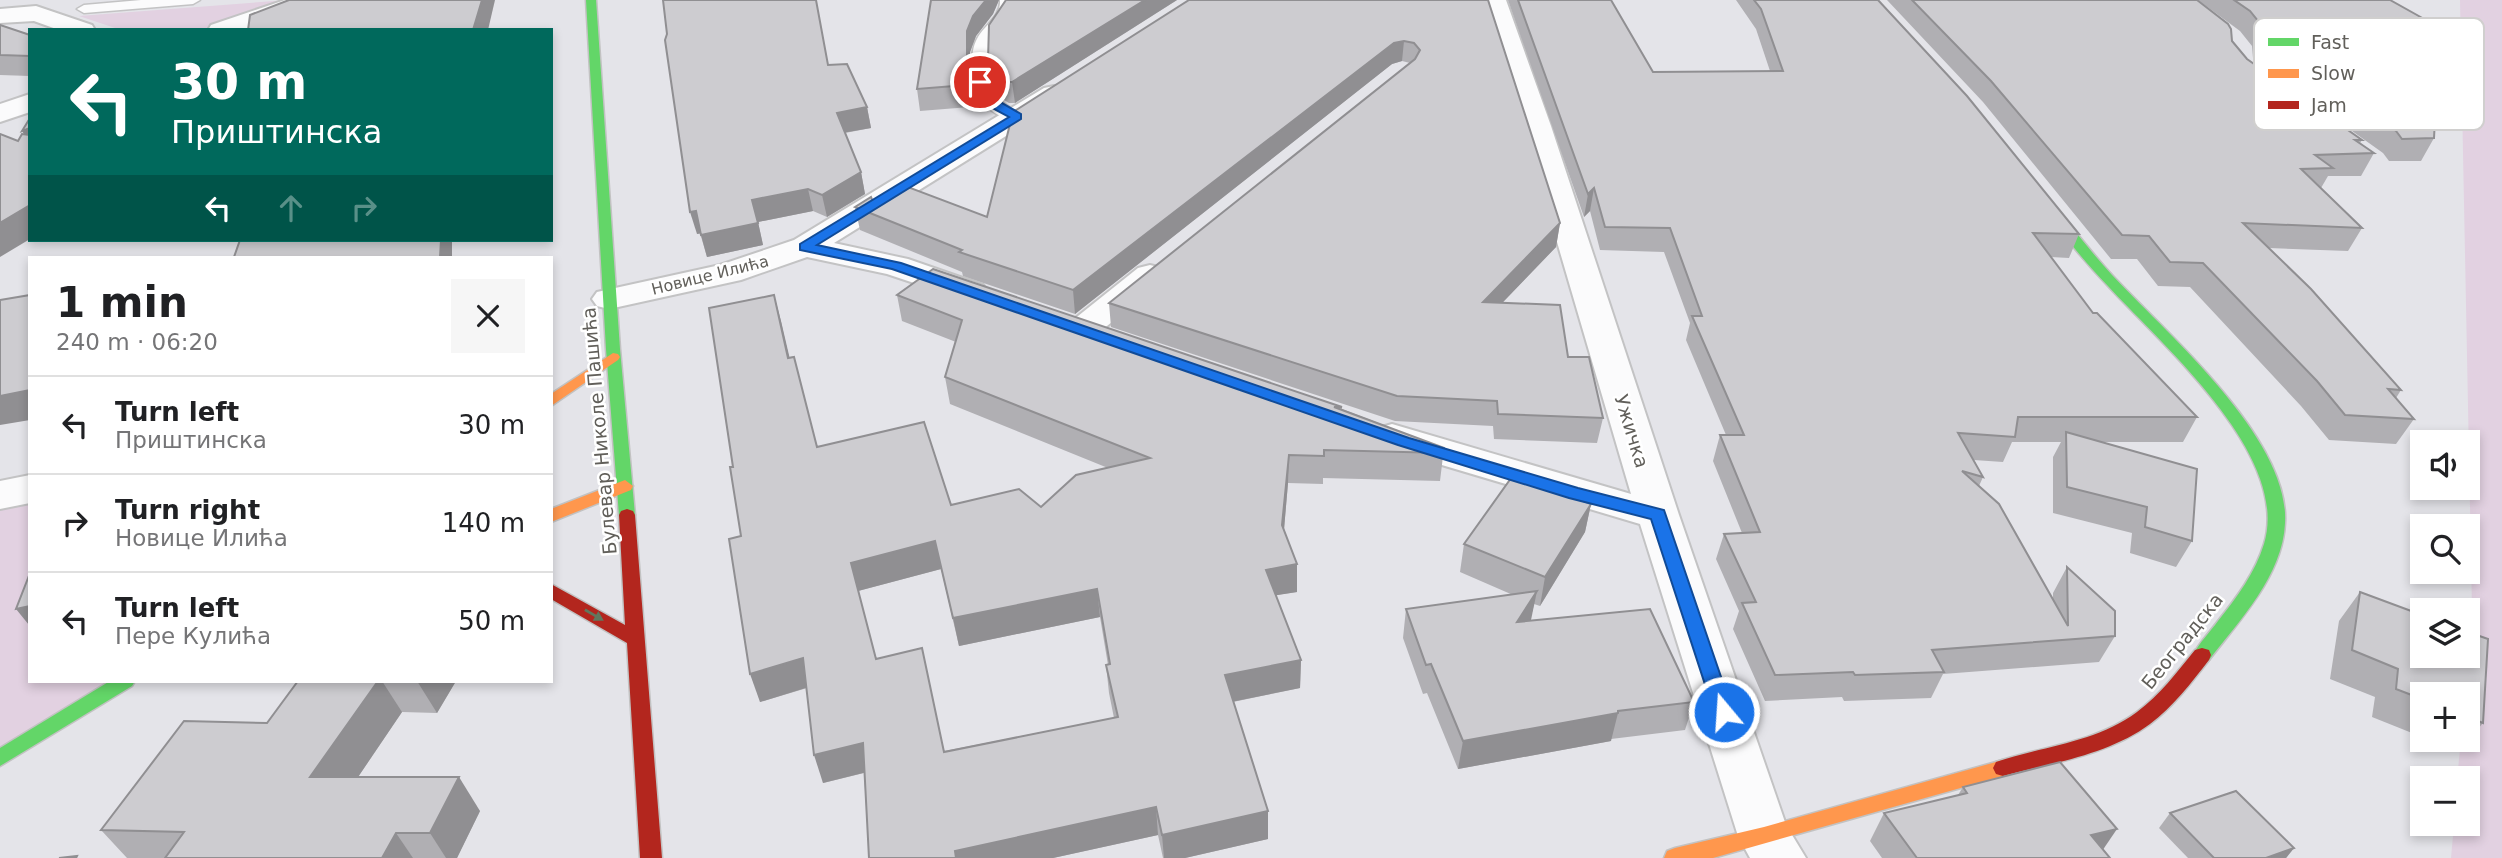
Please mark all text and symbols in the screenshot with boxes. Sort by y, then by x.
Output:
legend [2254,18,2484,130]
text: Fast [2311,31,2349,53]
pin [950,52,1010,112]
text: 30 m [171,54,307,111]
icon: left [56,56,147,147]
text: Slow [2311,62,2356,84]
icon: arrive [961,63,999,101]
text: Jam [2310,94,2347,116]
text: Приштинска [171,113,382,151]
icon: left [199,189,237,227]
icon: ahead [272,189,310,227]
icon: right [345,189,383,227]
street label: Новице Илића [649,251,771,299]
text: 1 min [56,278,188,327]
button: close [451,279,525,353]
street label: Булевар Николе Пашића [577,306,621,556]
text: 240 m · 06:20 [56,329,218,355]
street label: Ужичка [1610,392,1654,470]
text: Turn left [115,397,239,427]
icon: left [56,406,94,444]
text: 30 m [458,410,525,440]
text: Приштинска [115,427,267,453]
map controls [2410,430,2480,836]
button: sound [2410,430,2480,500]
text: Turn right [115,495,260,525]
icon: right [56,504,94,542]
text: 140 m [442,508,525,538]
button: search [2410,514,2480,584]
text: Новице Илића [115,525,288,551]
street label: Београдска [2137,589,2227,693]
text: Turn left [115,593,239,623]
button: layers [2410,598,2480,668]
icon: left [56,602,94,640]
text: 50 m [458,606,525,636]
one-way arrow [585,609,604,622]
text: Пере Кулића [115,623,271,649]
position arrow [1687,675,1761,749]
button: + [2410,682,2480,752]
button: − [2410,766,2480,836]

